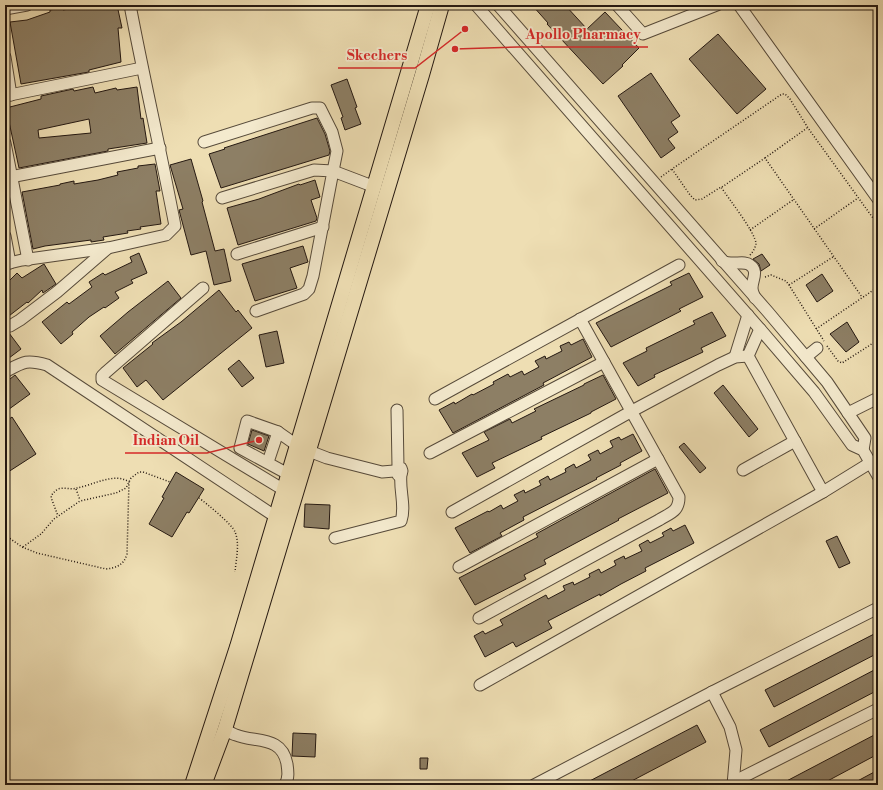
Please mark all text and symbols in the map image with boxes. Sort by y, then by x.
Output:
callout: Apollo Pharmacy [518,21,648,47]
text: Apollo Pharmacy [525,26,641,44]
callout: Skechers [338,42,415,68]
text: Skechers [347,47,407,65]
callout: Indian Oil [125,427,207,453]
text: Indian Oil [133,432,200,450]

